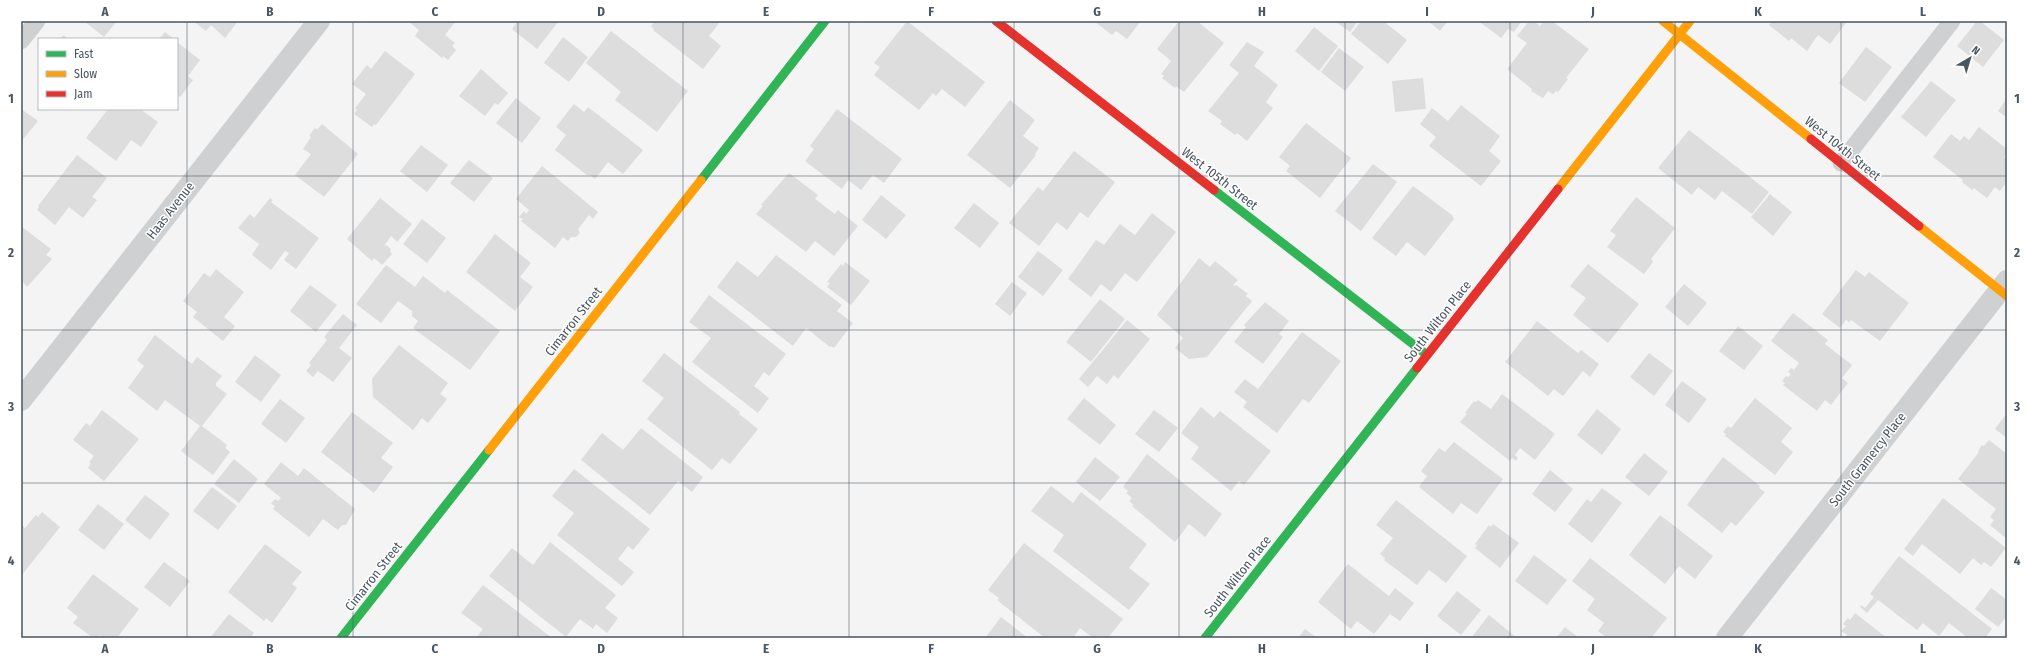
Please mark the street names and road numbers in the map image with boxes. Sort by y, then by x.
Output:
street label: West 104th Street [1802,113,1884,184]
street label: West 105th Street [1179,144,1261,213]
street label: Haas Avenue [144,179,197,242]
street label: South Wilton Place [1401,277,1474,365]
street label: Cimarron Street [542,283,606,359]
street label: South Gramercy Place [1826,409,1909,509]
street label: South Wilton Place [1201,532,1274,620]
street label: Cimarron Street [342,538,406,614]

